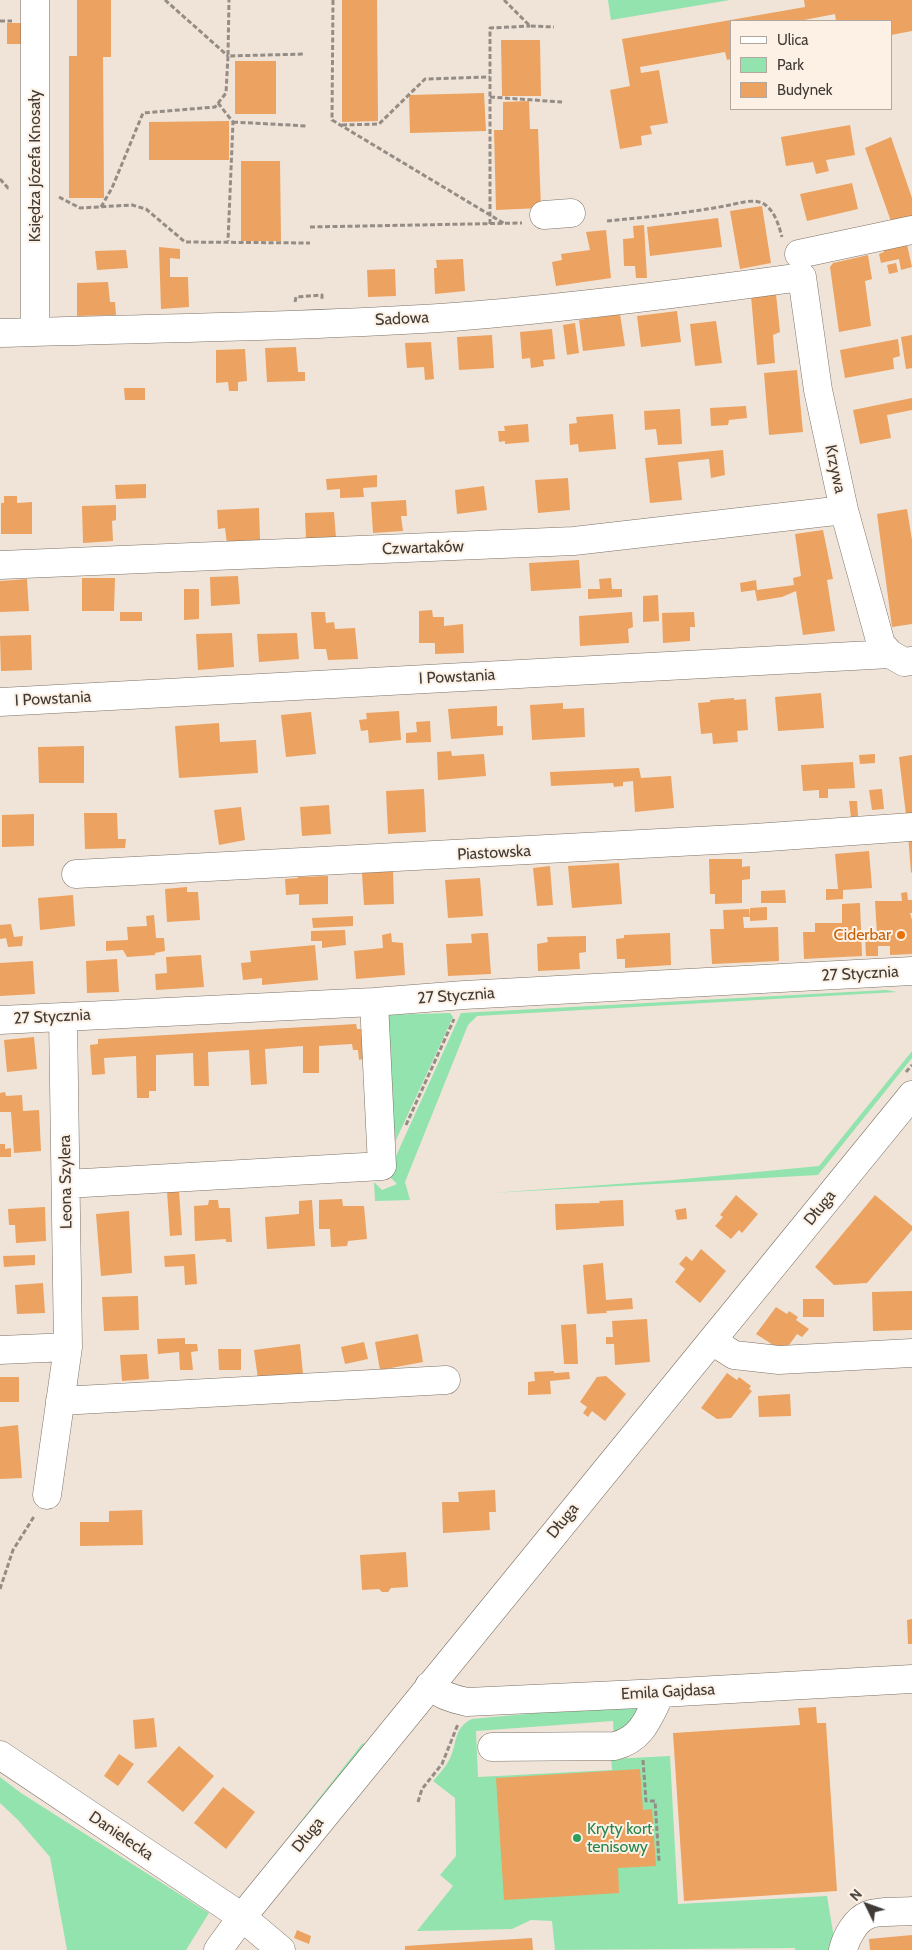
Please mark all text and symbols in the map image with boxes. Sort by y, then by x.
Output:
legend [730,20,892,110]
text: Ulica [777,31,808,49]
text: Park [777,56,804,74]
text: Budynek [777,81,832,99]
street label: Księdza Józefa Knosały [25,90,45,242]
street label: Sadowa [375,308,429,330]
street label: Krzywa [821,443,849,495]
street label: Czwartaków [382,537,464,559]
street label: I Powstania [418,665,496,689]
street label: I Powstania [14,687,92,711]
street label: Piastowska [457,841,531,865]
place label: Ciderbar [834,925,891,945]
marker: Ciderbar [895,929,907,941]
street label: 27 Stycznia [821,962,899,986]
street label: 27 Stycznia [417,984,495,1008]
street label: 27 Stycznia [13,1005,91,1029]
street label: Leona Szylera [56,1135,76,1229]
street label: Długa [800,1187,840,1229]
street label: Długa [543,1500,583,1542]
street label: Emila Gajdasa [621,1680,715,1704]
street label: Danielecka [85,1807,157,1865]
street label: Długa [288,1814,328,1856]
place label: Kryty kort tenisowy [587,1819,652,1857]
marker: Kryty kort tenisowy [571,1832,583,1844]
north arrow [842,1880,892,1930]
text: N [846,1885,866,1905]

